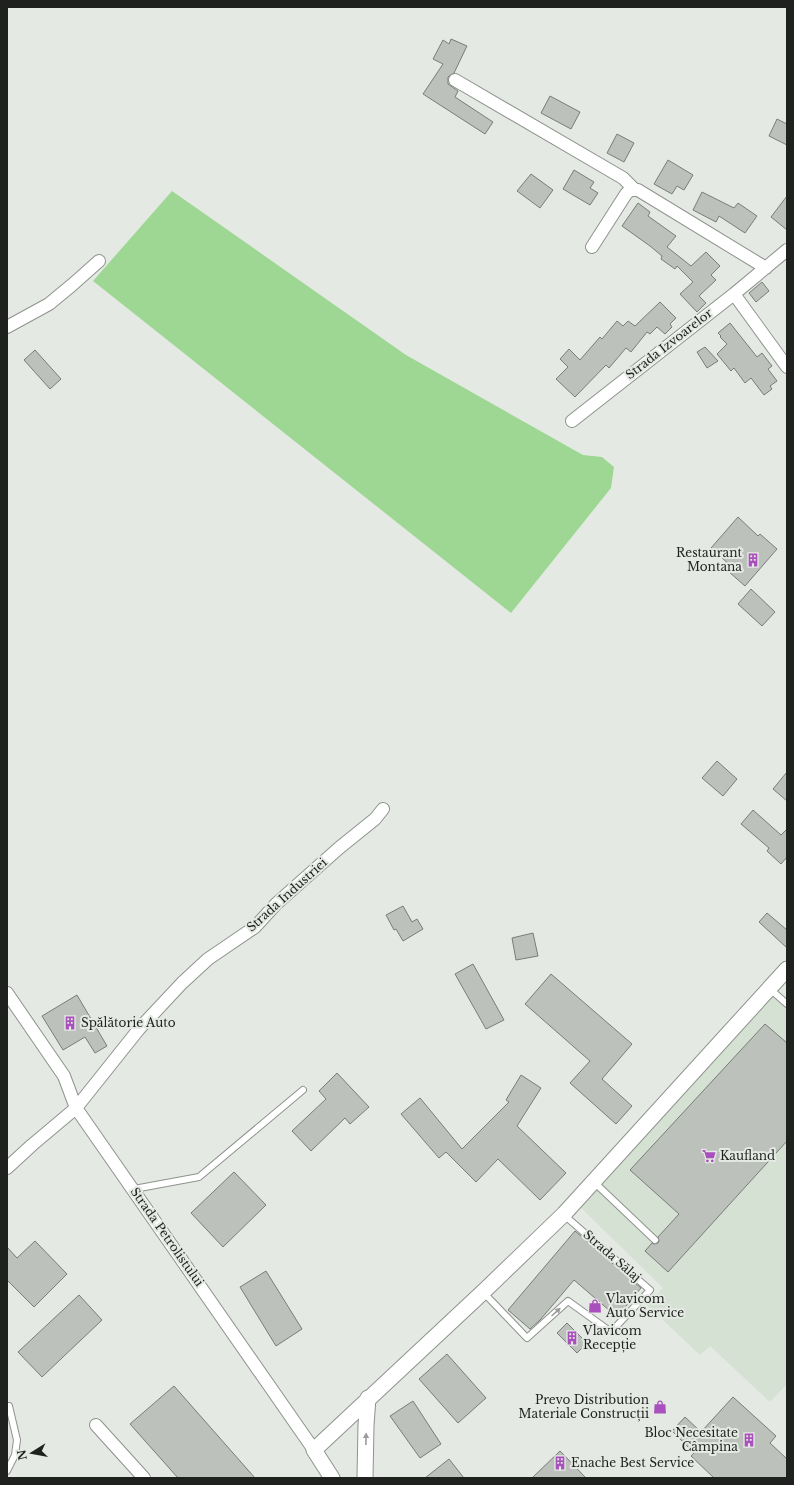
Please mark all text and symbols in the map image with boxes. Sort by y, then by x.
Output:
street label: Strada Izvoarelor [622,305,715,382]
place label: Restaurant Montana [676,545,742,574]
building icon: Restaurant Montana [745,552,761,568]
street label: Strada Industriei [243,855,330,935]
building icon: Spălătorie Auto [62,1015,78,1031]
place label: Spălătorie Auto [81,1015,176,1030]
supermarket icon: Kaufland [701,1148,717,1164]
place label: Kaufland [720,1148,775,1163]
street label: Strada Petrolistului [128,1184,207,1289]
street label: Strada Sălaj [581,1227,644,1285]
place label: Vlavicom Auto Service [605,1291,684,1320]
shop icon: Vlavicom Auto Service [587,1298,603,1314]
one-way arrow [551,1307,561,1317]
place label: Vlavicom Recepție [582,1323,642,1353]
building icon: Vlavicom Recepție [564,1330,580,1346]
place label: Prevo Distribution Materiale Construcții [519,1392,649,1422]
shop icon: Prevo Distribution Materiale Construcții [652,1399,668,1415]
place label: Bloc Necesitate Câmpina [644,1425,738,1454]
one-way arrow [363,1432,369,1445]
building icon: Bloc Necesitate Câmpina [741,1432,757,1448]
north arrow [12,1433,52,1473]
text: N [14,1448,30,1461]
building icon: Enache Best Service [552,1455,568,1471]
place label: Enache Best Service [571,1455,694,1470]

